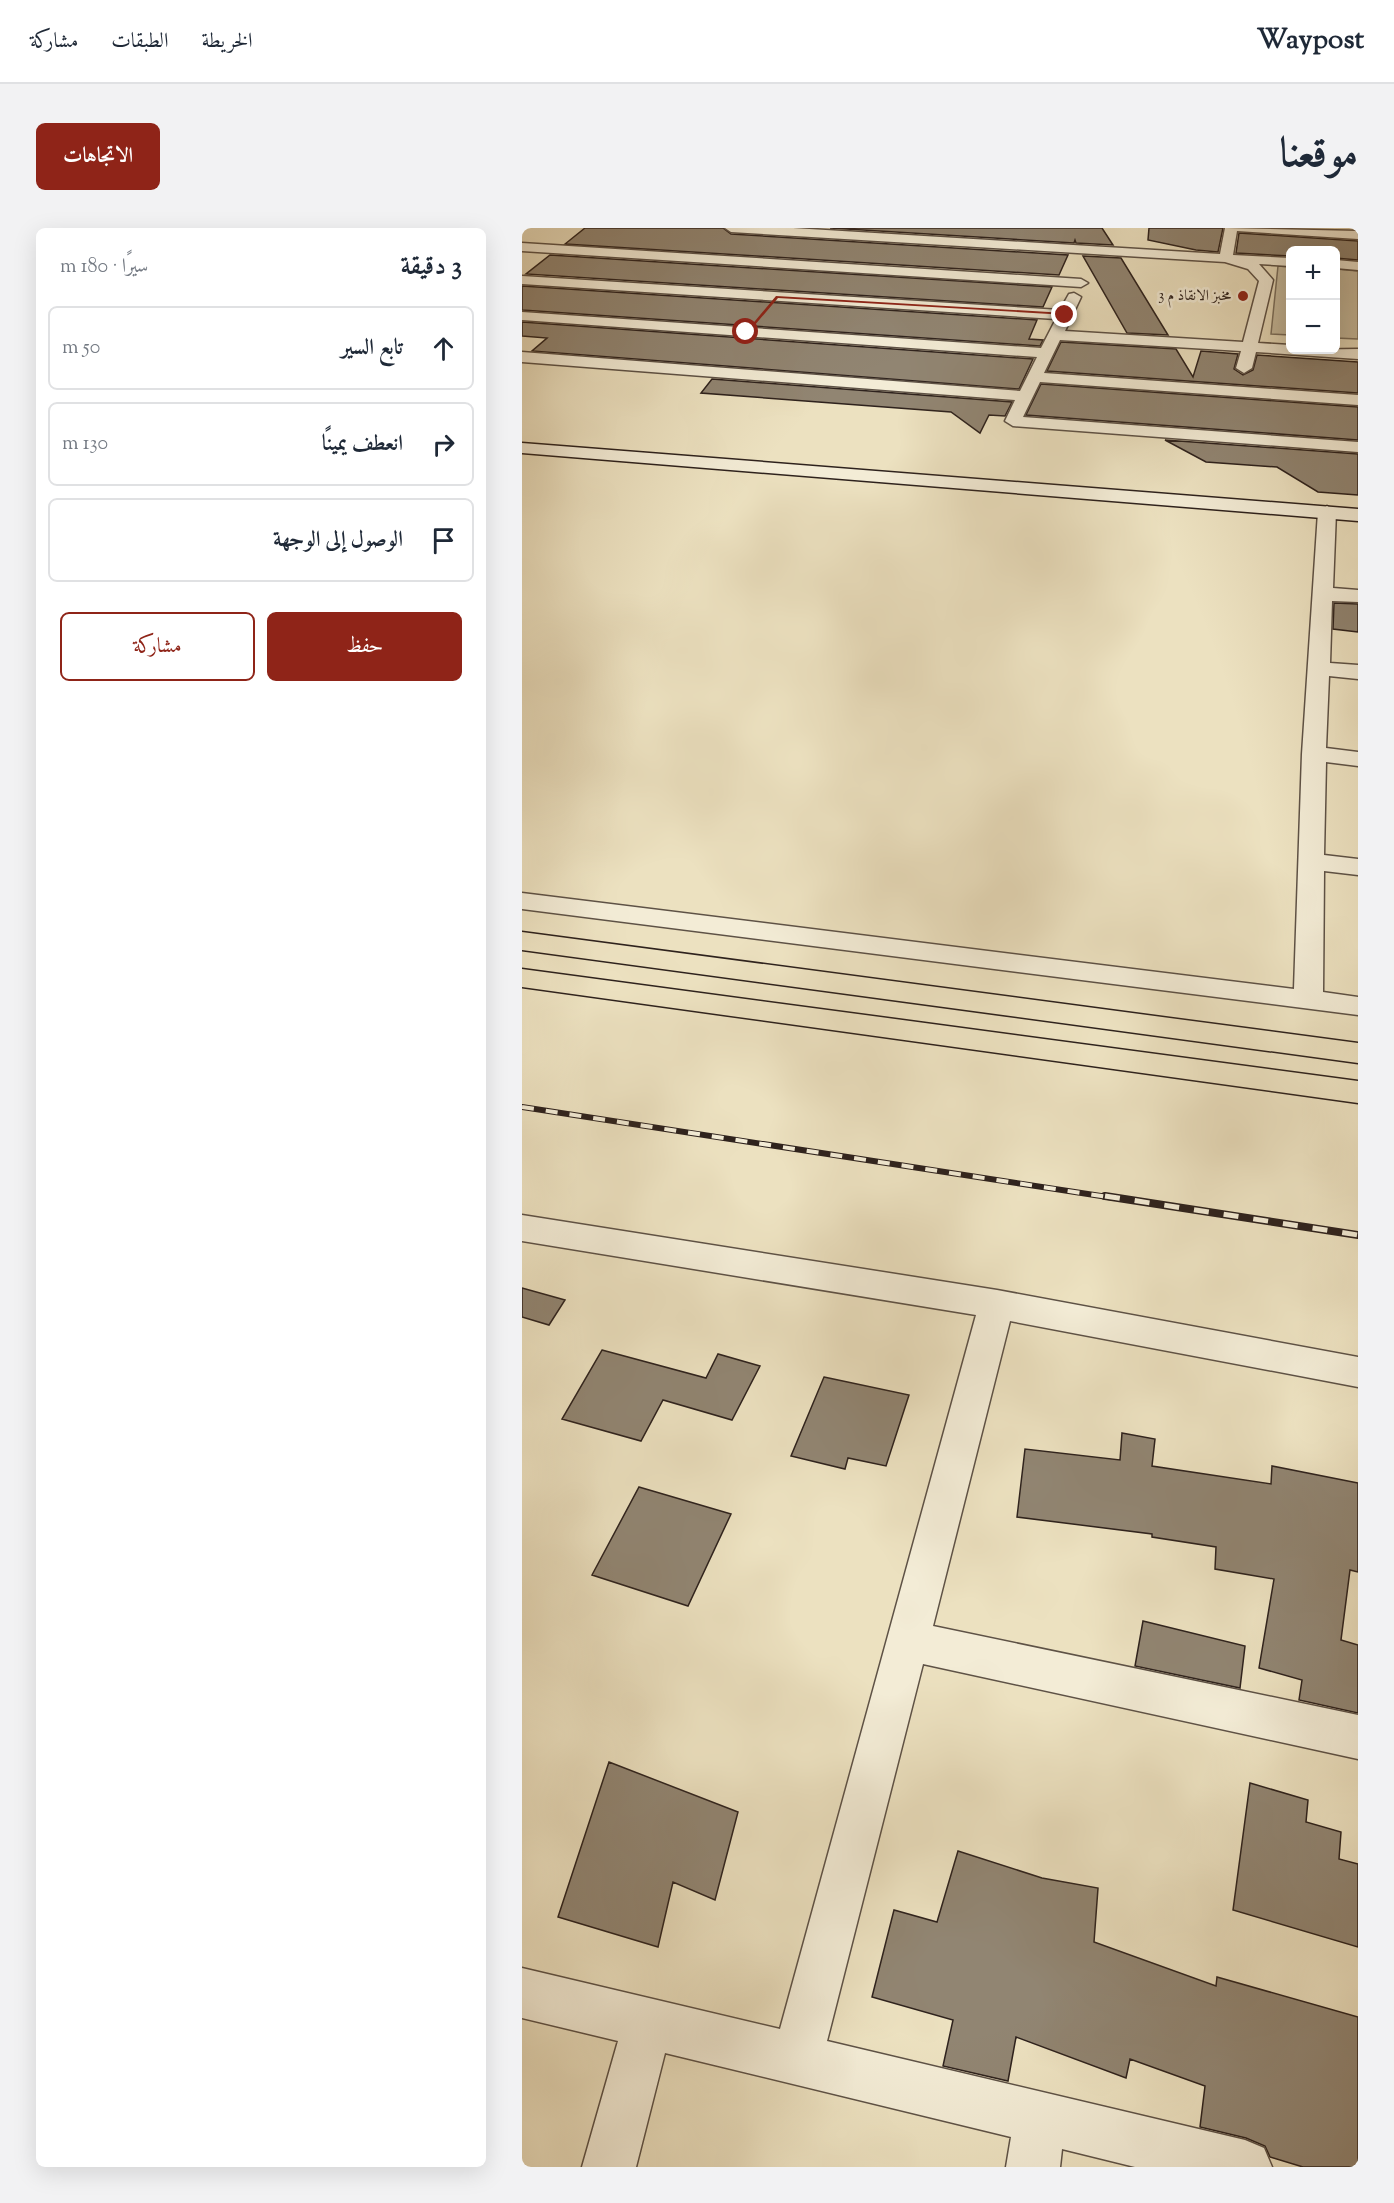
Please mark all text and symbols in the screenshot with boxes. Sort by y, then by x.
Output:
text: Waypost [1257,21,1364,61]
text: مشاركة [30,27,78,57]
text: الطبقات [111,27,168,57]
text: الخريطة [201,27,253,57]
button: الاتجاهات [36,123,160,190]
text: موقعنا [1280,126,1358,186]
map controls [1286,246,1340,354]
button: + [1286,246,1340,300]
text: 3 دقيقة [401,249,462,286]
text: سيرًا · 180 m [60,253,148,282]
place label: مخبز الانقاذ م 3 [1158,286,1231,308]
marker: مخبز الانقاذ م 3 [1236,289,1250,303]
button: − [1286,300,1340,354]
route end [1051,301,1077,327]
route start [732,318,758,344]
icon: ahead [427,332,460,365]
text: تابع السير [341,333,403,365]
text: 50 m [62,334,100,363]
icon: right [427,428,460,461]
text: انعطف يمينًا [322,429,403,461]
text: 130 m [62,430,108,459]
icon: arrive [427,524,460,557]
text: الوصول إلى الوجهة [273,525,403,557]
button: مشاركة [60,612,255,681]
button: حفظ [267,612,462,681]

